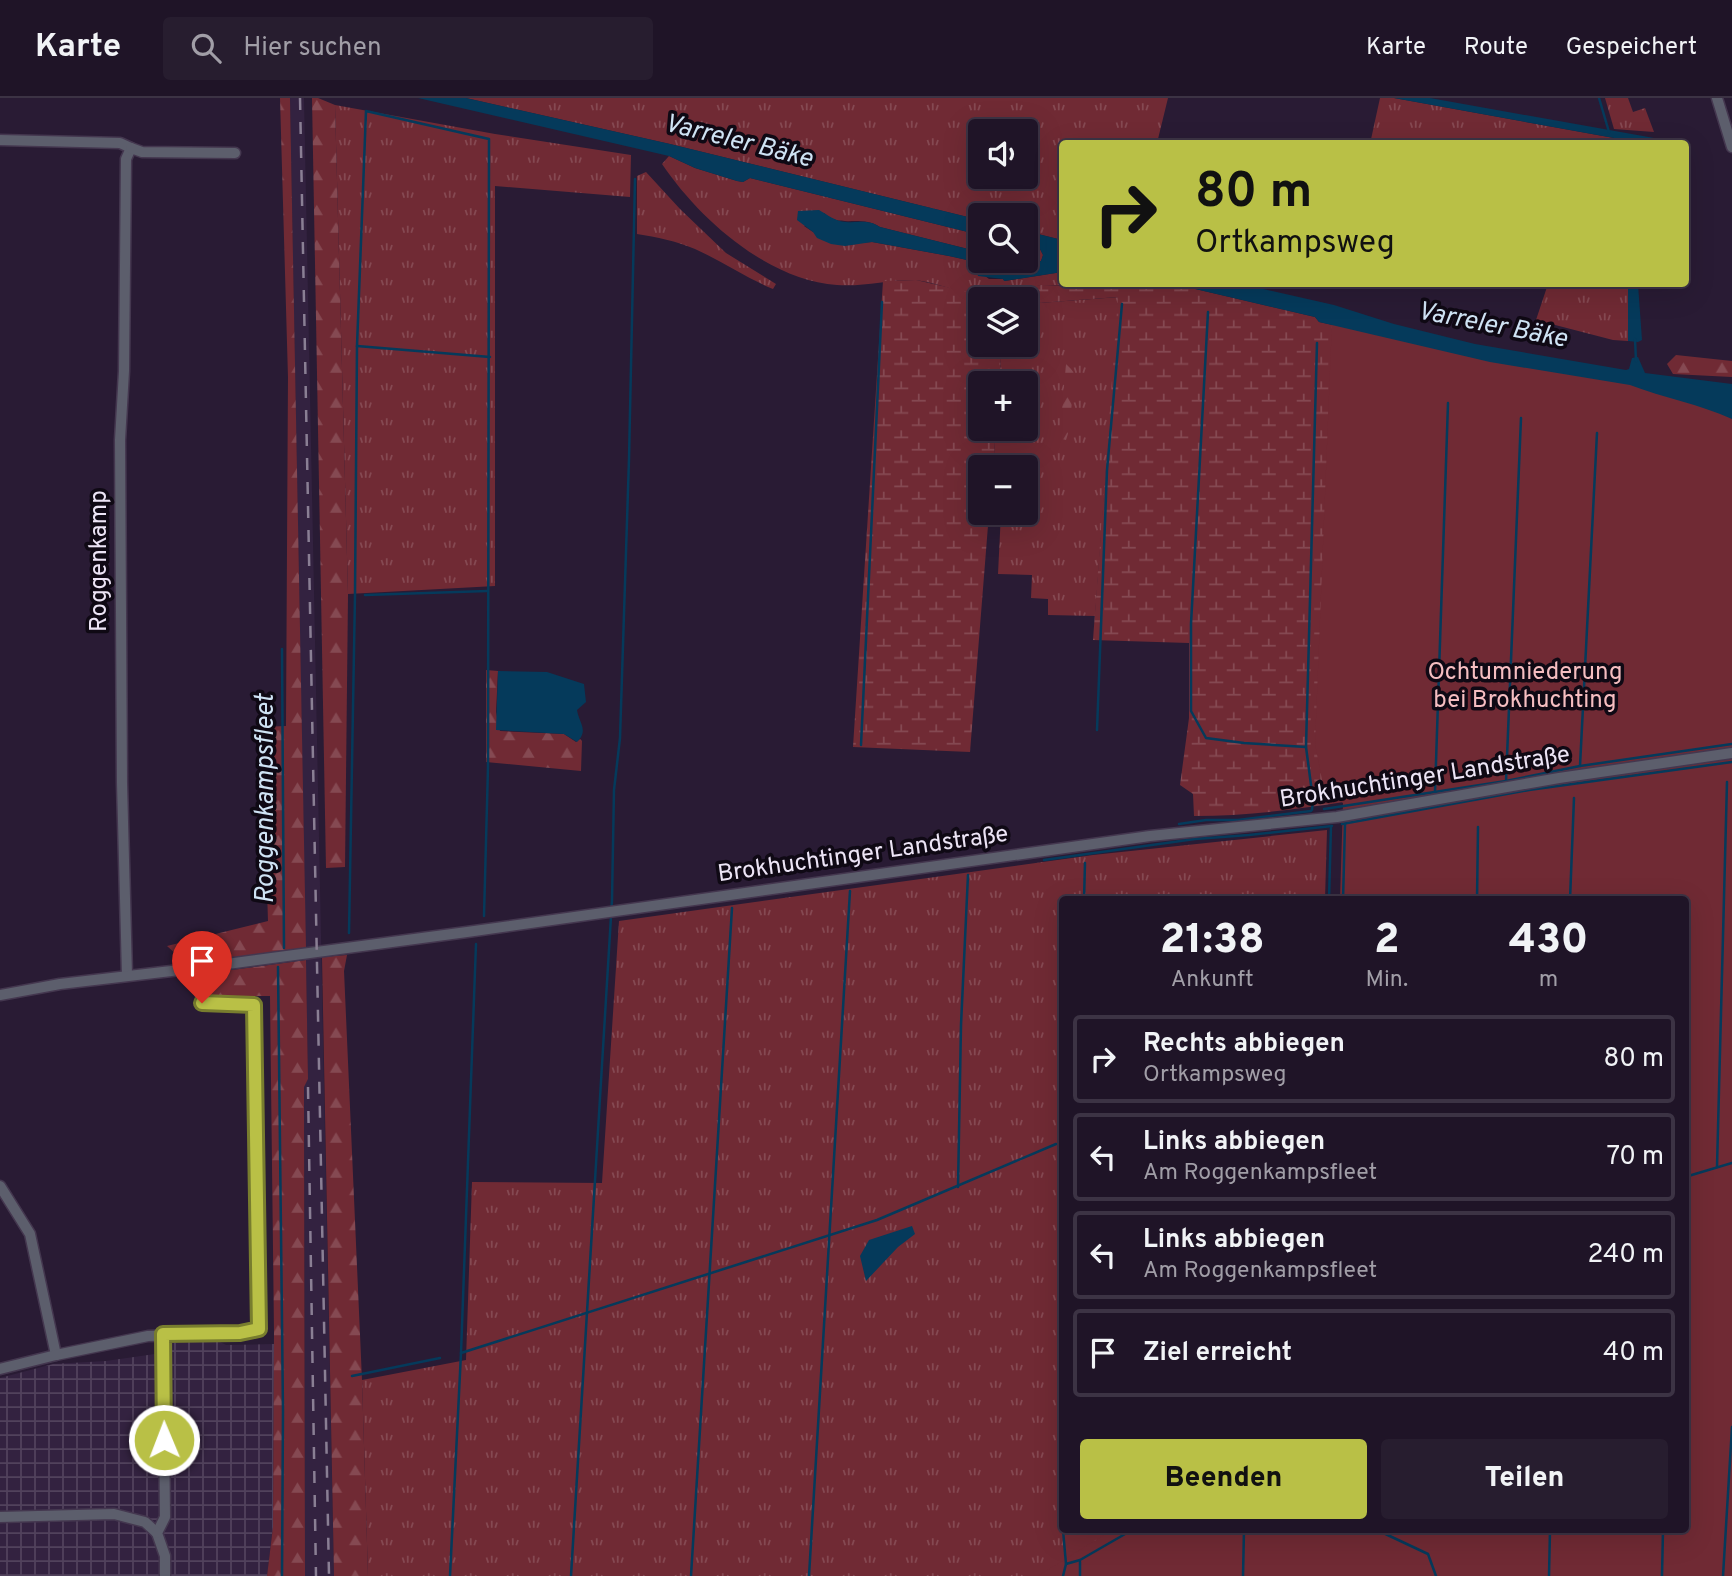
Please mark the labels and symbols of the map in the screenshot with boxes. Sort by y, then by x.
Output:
water label: Varreler Bäke [660,108,816,176]
water label: Varreler Bäke [1414,295,1570,357]
street label: Roggenkamp [85,490,115,632]
park label: Ochtumniederung bei Brokhuchting [1428,658,1622,716]
water label: Roggenkampsfleet [250,692,283,904]
street label: Brokhuchtinger Landstraße [1278,740,1572,816]
street label: Brokhuchtinger Landstraße [716,820,1010,890]
pin [172,931,232,1003]
position arrow [127,1403,201,1477]

